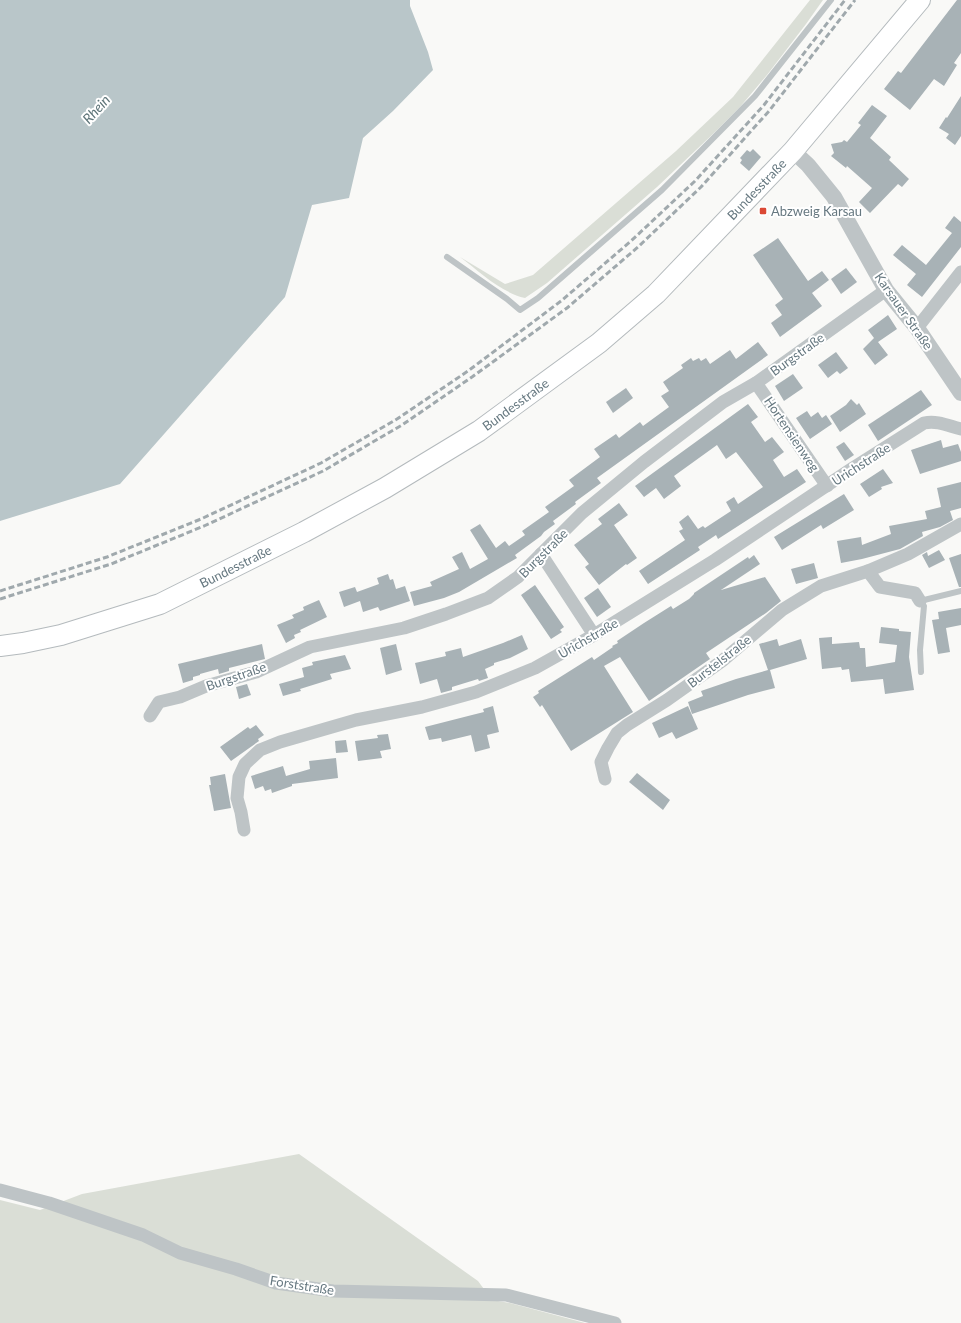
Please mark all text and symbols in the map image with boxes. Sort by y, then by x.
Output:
water label: Rhein [79,91,113,127]
street label: Bundesstraße [724,155,789,223]
place label: Abzweig Karsau [771,203,862,219]
marker: Abzweig Karsau [758,206,768,216]
street label: Karsauer Straße [871,269,937,353]
street label: Burgstraße [767,329,827,379]
street label: Bundesstraße [479,375,552,434]
street label: Hortensienweg [761,393,823,475]
street label: Urichstraße [829,439,893,489]
street label: Burgstraße [515,525,571,581]
street label: Bundesstraße [197,542,274,591]
street label: Urichstraße [555,614,621,662]
street label: Burstelstraße [684,631,754,691]
street label: Burgstraße [204,658,268,694]
street label: Forststraße [269,1272,335,1298]

